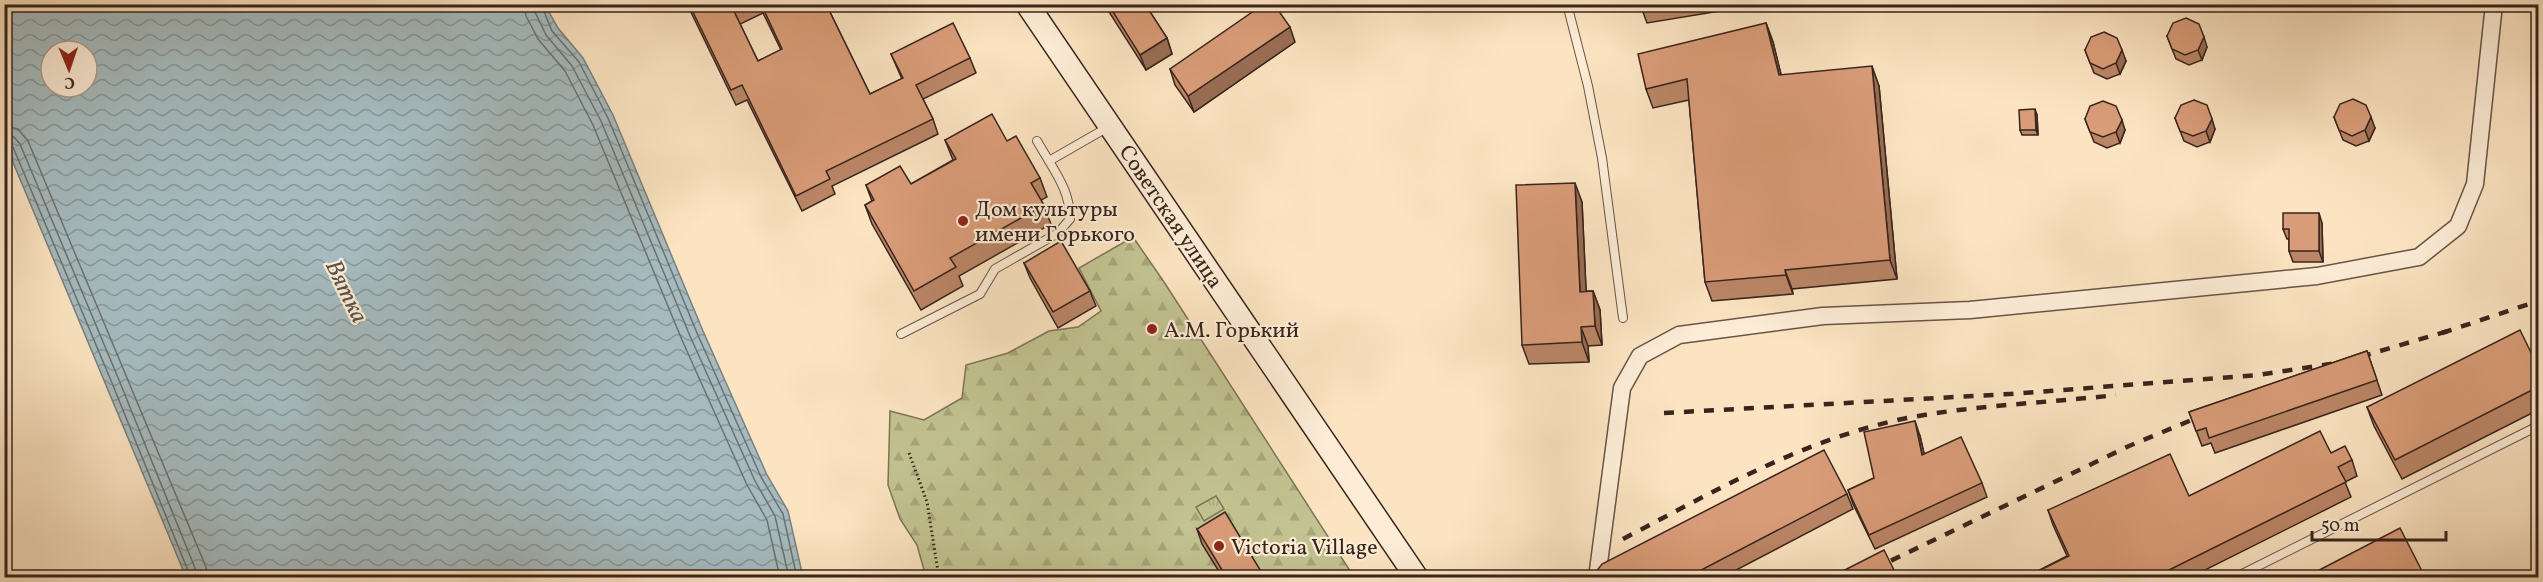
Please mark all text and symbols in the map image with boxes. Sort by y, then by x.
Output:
north arrow [39,39,99,99]
text: С [64,71,75,93]
street label: Советская улица [1110,139,1230,296]
place label: Дом культуры имени Горького [975,195,1135,251]
marker: Дом культуры имени Горького [956,214,970,228]
water label: Вятка [315,255,375,329]
place label: А.М. Горький [1164,316,1299,347]
marker: А.М. Горький [1145,322,1159,336]
scale bar [2312,504,2446,542]
text: 50 m [2321,514,2360,539]
place label: Victoria Village [1231,533,1378,564]
marker: Victoria Village [1212,539,1226,553]

